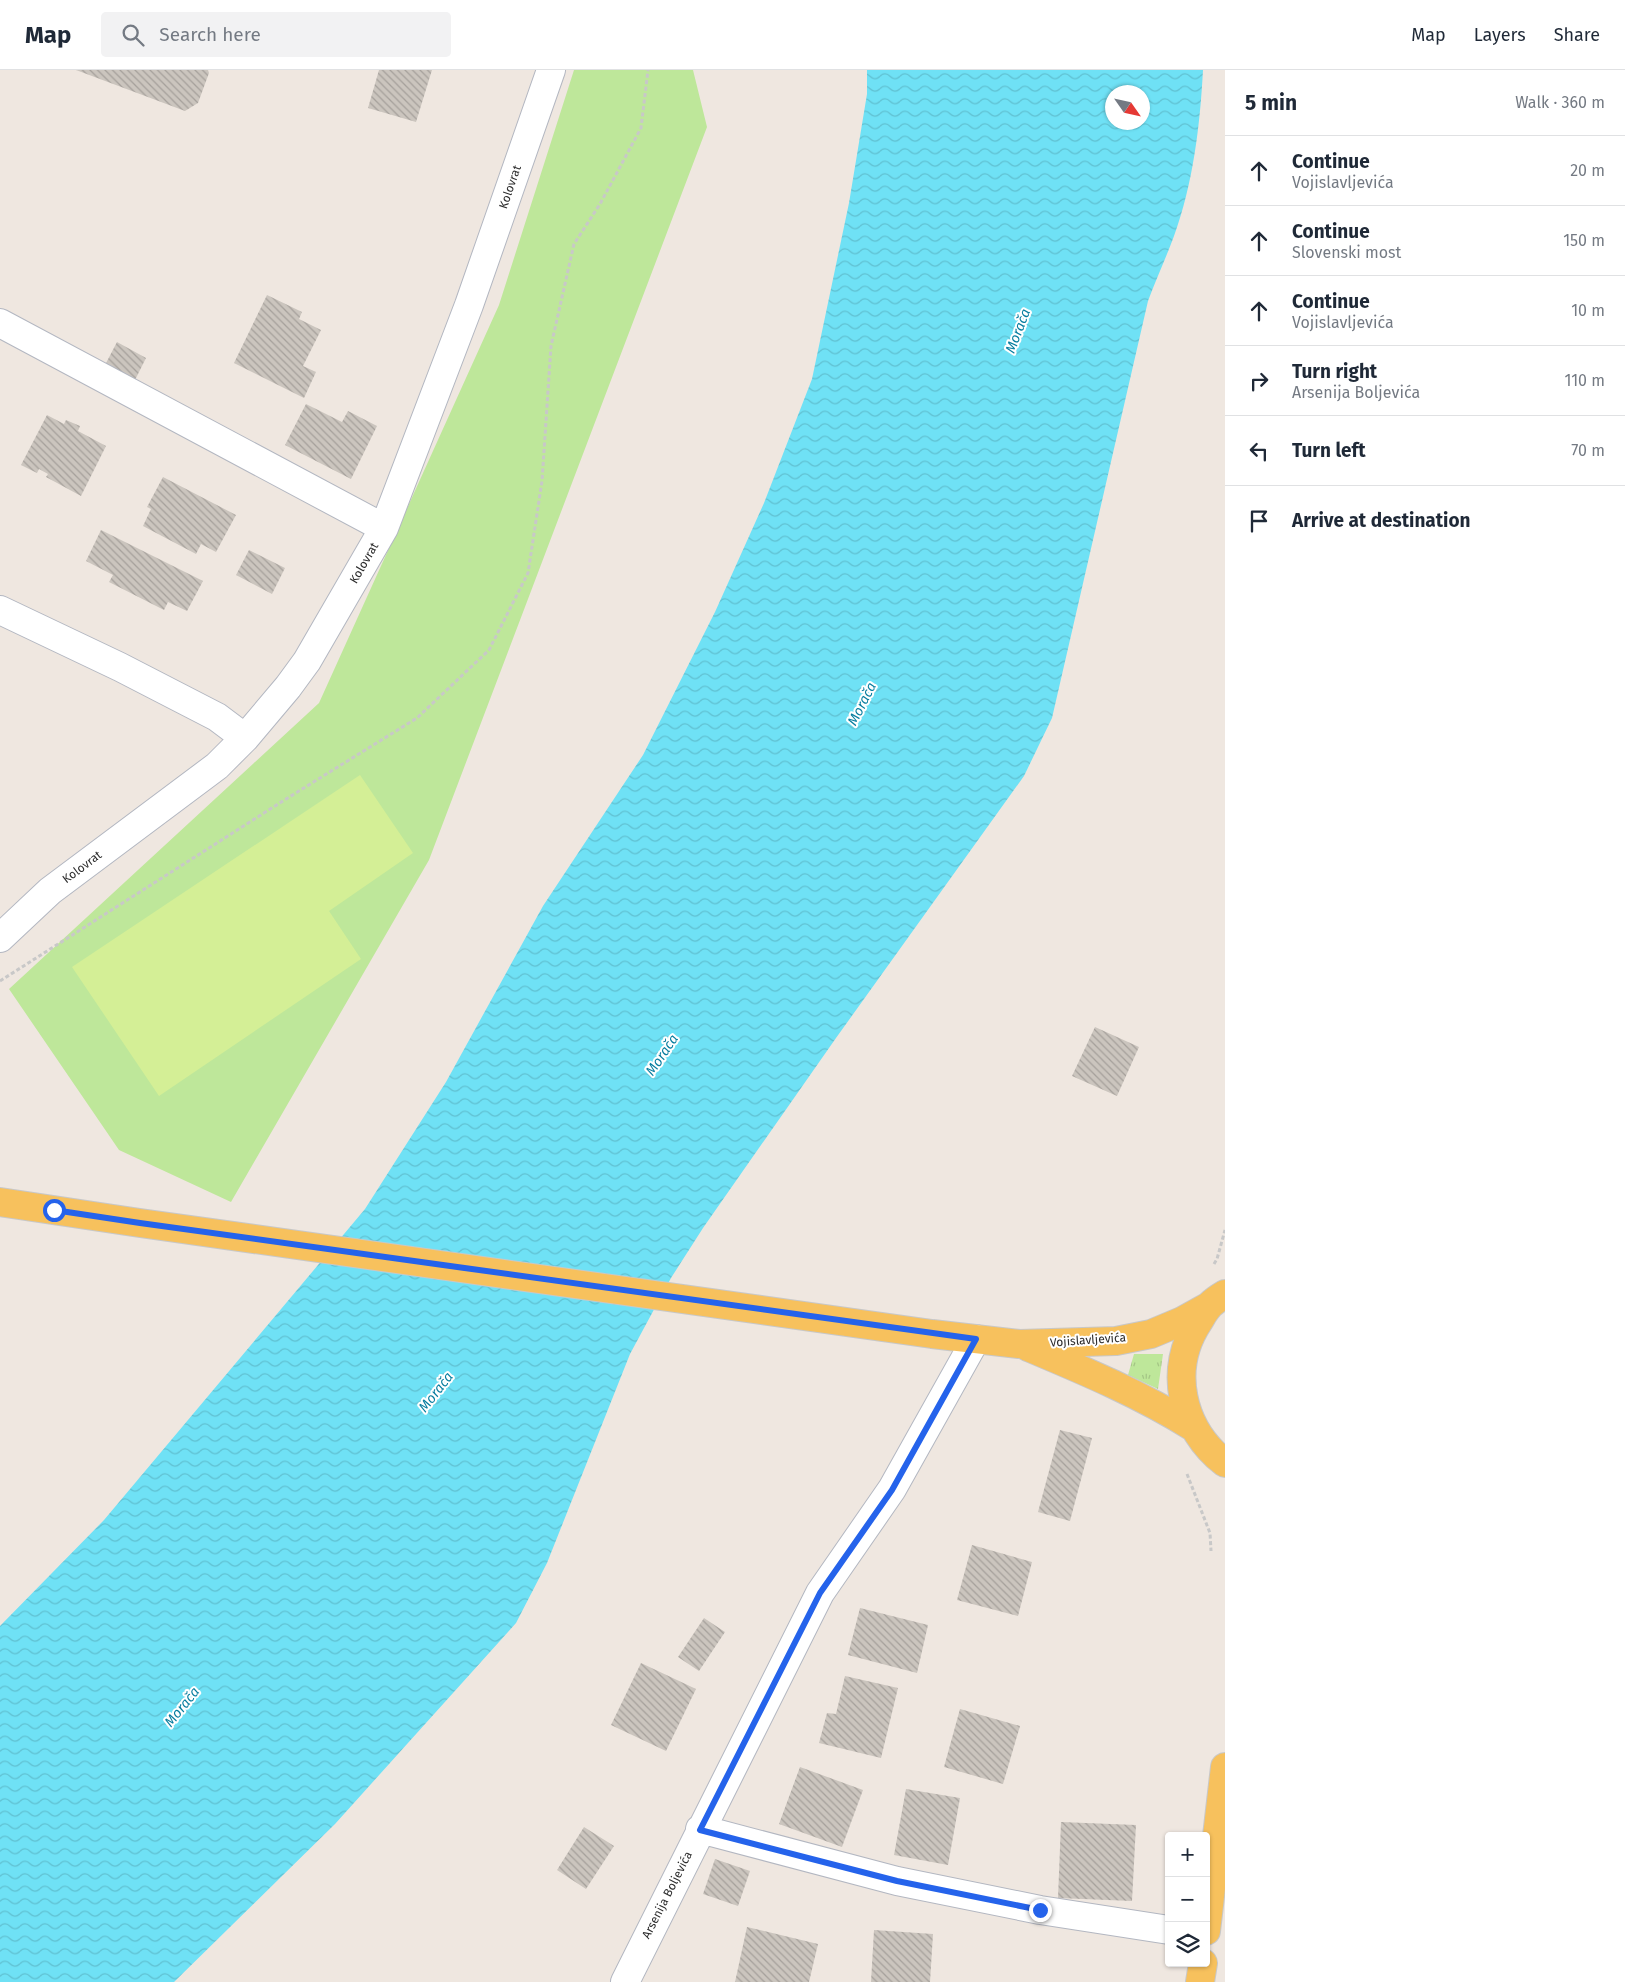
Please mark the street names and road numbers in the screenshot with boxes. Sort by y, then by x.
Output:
street label: Kolovrat [496,163,524,211]
street label: Kolovrat [347,539,382,586]
street label: Kolovrat [60,847,105,886]
street label: Vojislavljevića [1049,1330,1127,1350]
street label: Arsenija Boljevića [639,1849,695,1941]

